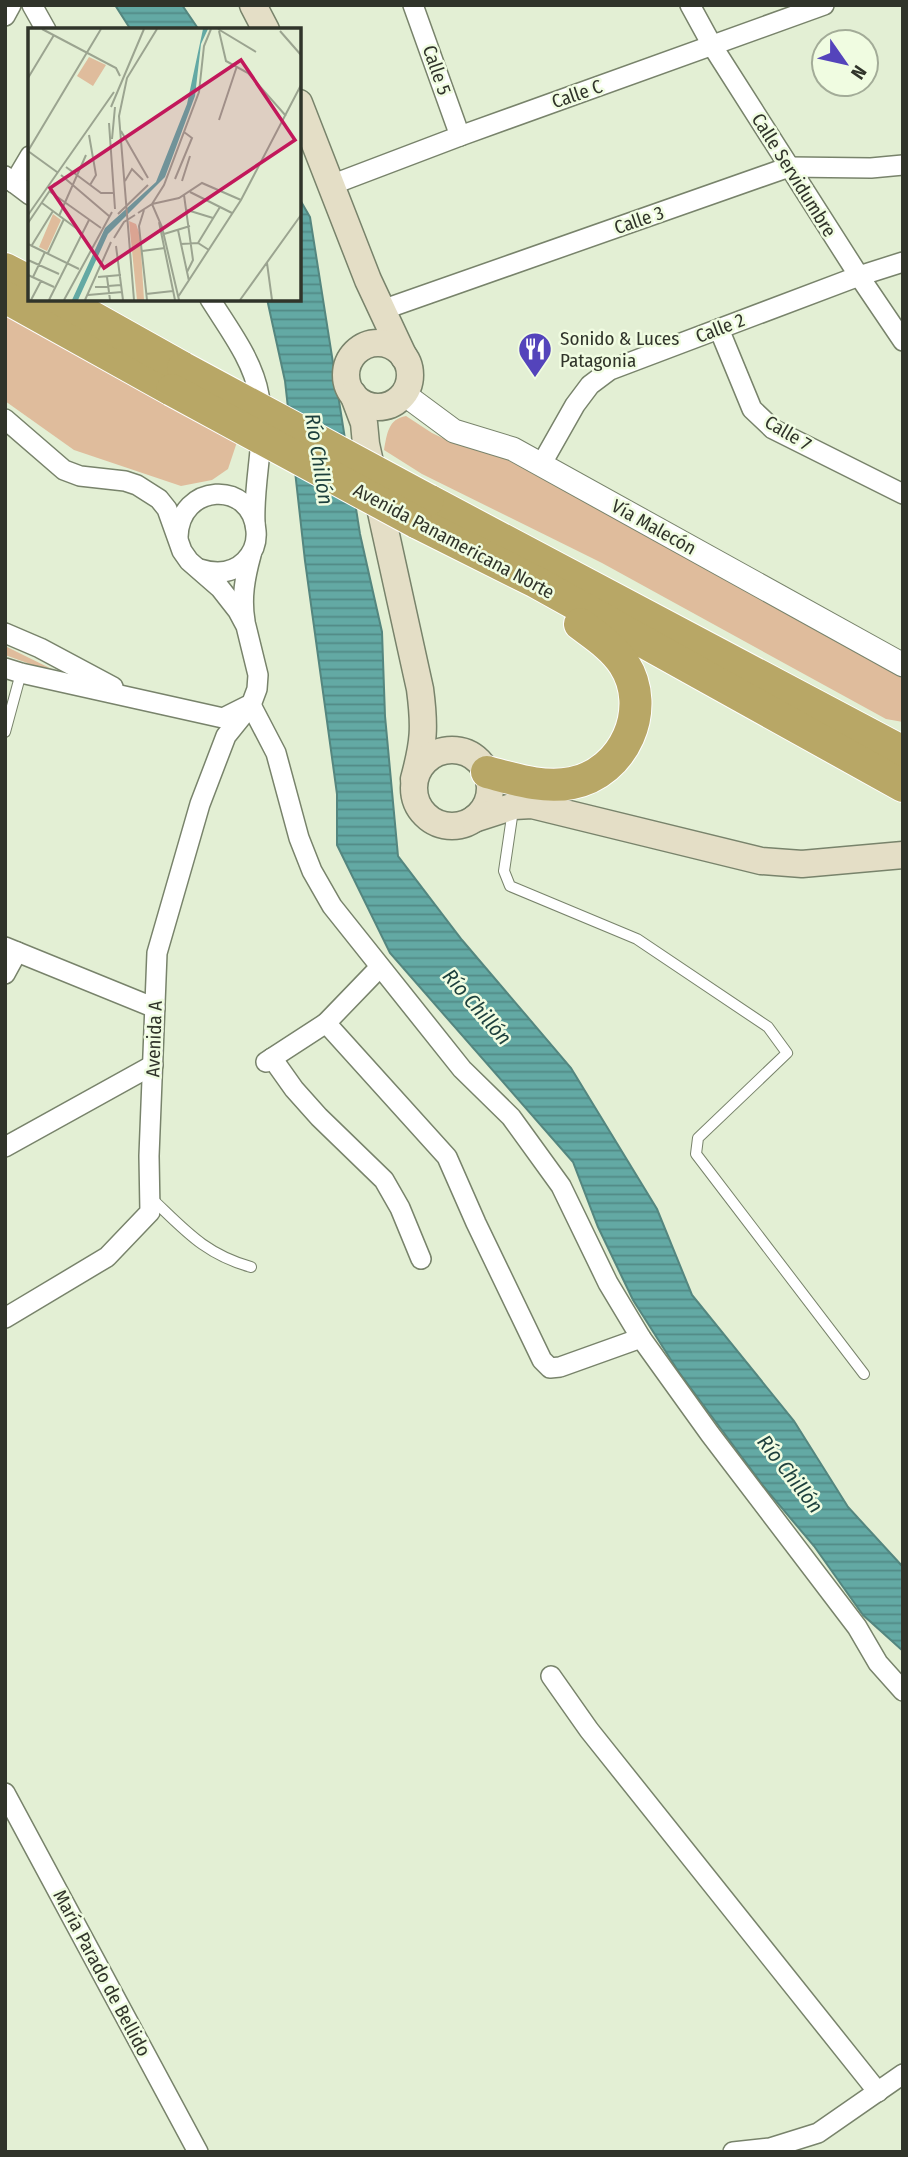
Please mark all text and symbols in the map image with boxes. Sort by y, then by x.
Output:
inset map [28,28,301,301]
north arrow [810,28,880,98]
street label: Calle 5 [418,42,456,98]
text: N [846,61,871,83]
street label: Calle C [549,75,606,113]
street label: Calle Servidumbre [747,109,841,241]
street label: Calle 3 [611,201,667,239]
street label: Calle 2 [692,308,748,348]
place label: Sonido & Luces Patagonia [560,327,679,372]
restaurant icon: Sonido & Luces Patagonia [516,330,554,379]
street label: Calle 7 [761,410,816,456]
water label: Río Chillón [299,412,339,506]
street label: Avenida Panamericana Norte [350,478,558,604]
street label: Vía Malecón [608,494,700,560]
water label: Río Chillón [437,964,517,1050]
street label: Avenida A [141,1000,167,1078]
water label: Río Chillón [751,1430,829,1518]
street label: María Parado de Bellido [48,1886,156,2060]

